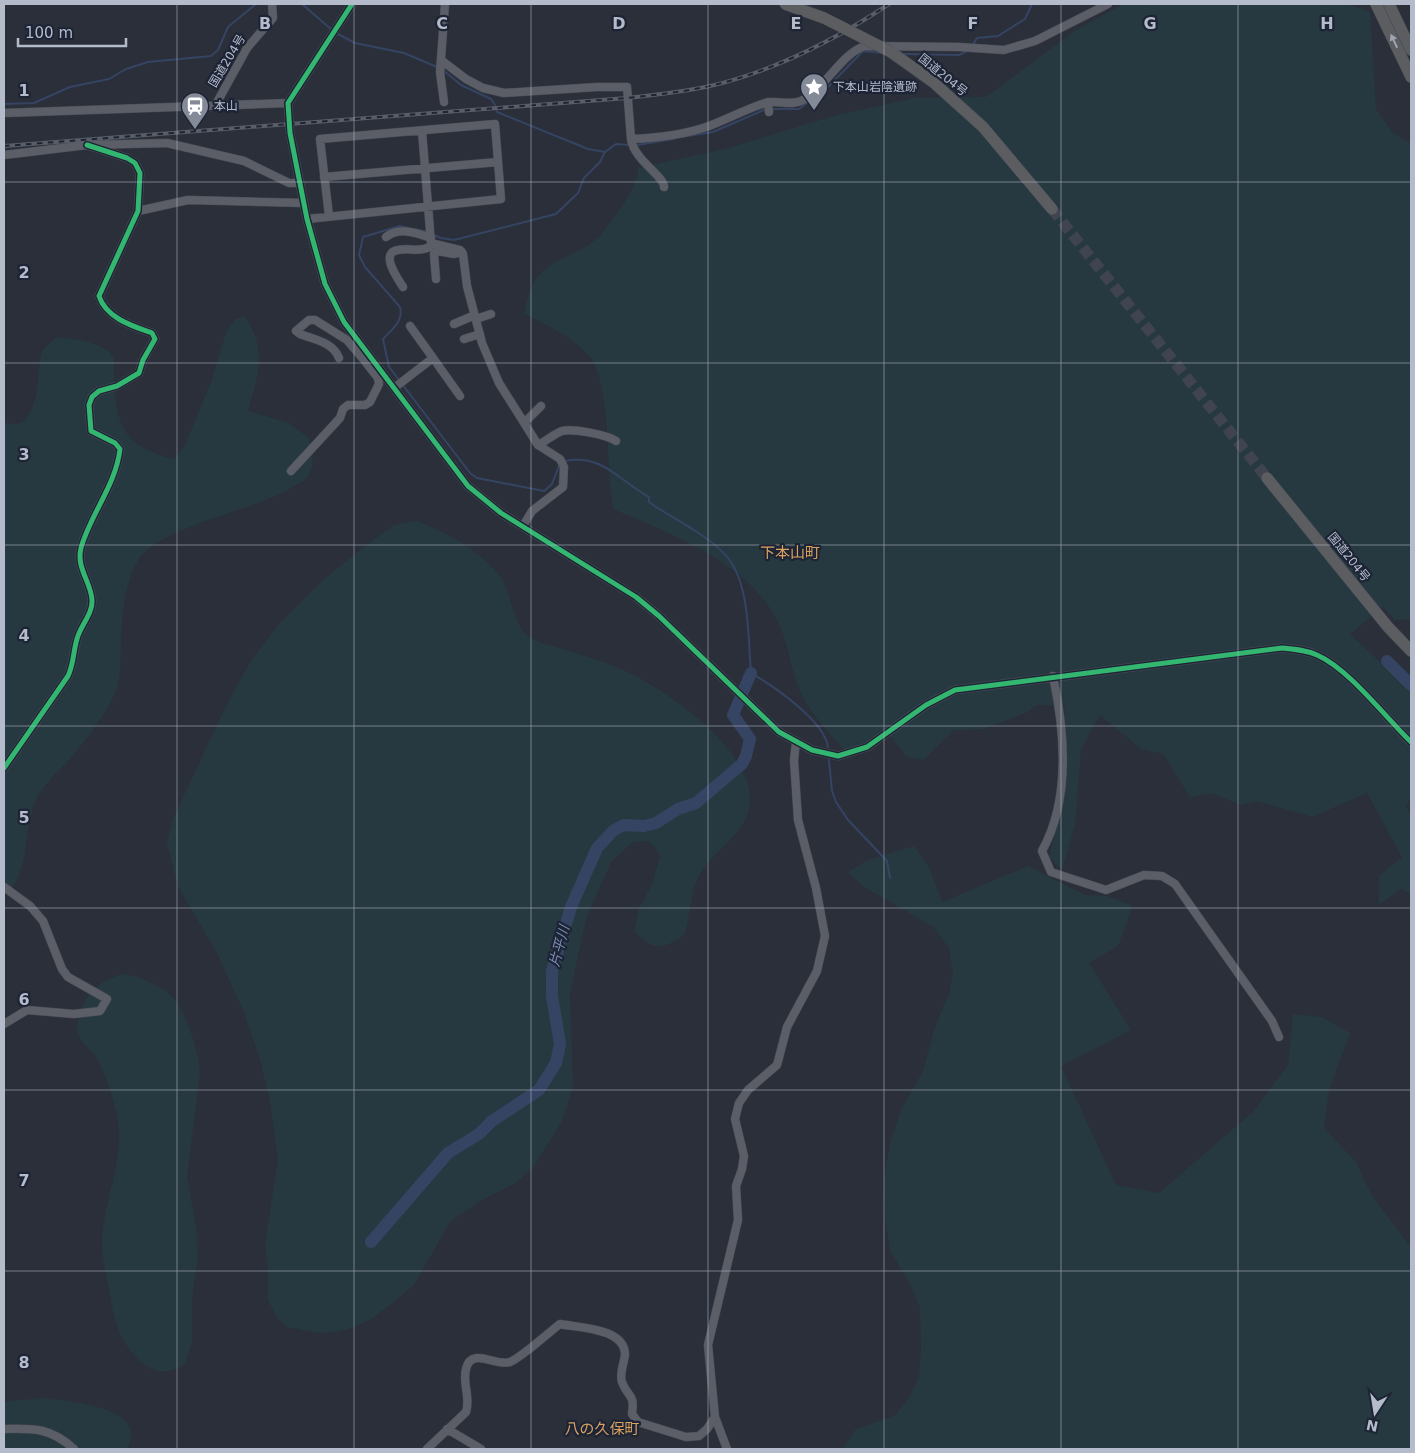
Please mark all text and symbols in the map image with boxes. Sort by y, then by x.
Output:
text: B [259,14,271,33]
text: C [436,14,448,33]
text: D [612,14,626,33]
text: E [791,14,801,33]
text: F [968,14,978,33]
text: G [1143,14,1157,33]
text: H [1320,14,1334,33]
scale bar [18,15,125,47]
text: 100 m [25,24,73,42]
street label: 国道204号 [206,32,248,90]
one-way arrow [1389,34,1397,48]
street label: 国道204号 [916,51,970,99]
place icon: 下本山岩陰遺跡 [799,72,829,111]
place label: 下本山岩陰遺跡 [833,80,917,94]
text: 1 [18,81,30,100]
station icon: 本山 [180,91,210,130]
place label: 本山 [214,99,238,113]
text: 2 [18,263,30,282]
text: 3 [18,445,30,464]
street label: 国道204号 [1325,530,1373,584]
district label: 下本山町 [760,544,820,562]
text: 4 [18,626,30,645]
text: 5 [18,808,30,827]
water label: 片平川 [546,922,573,968]
text: 6 [18,990,30,1009]
text: 7 [18,1171,30,1190]
text: 8 [18,1353,30,1372]
north arrow [1350,1388,1400,1438]
text: N [1365,1417,1380,1435]
district label: 八の久保町 [564,1420,640,1438]

